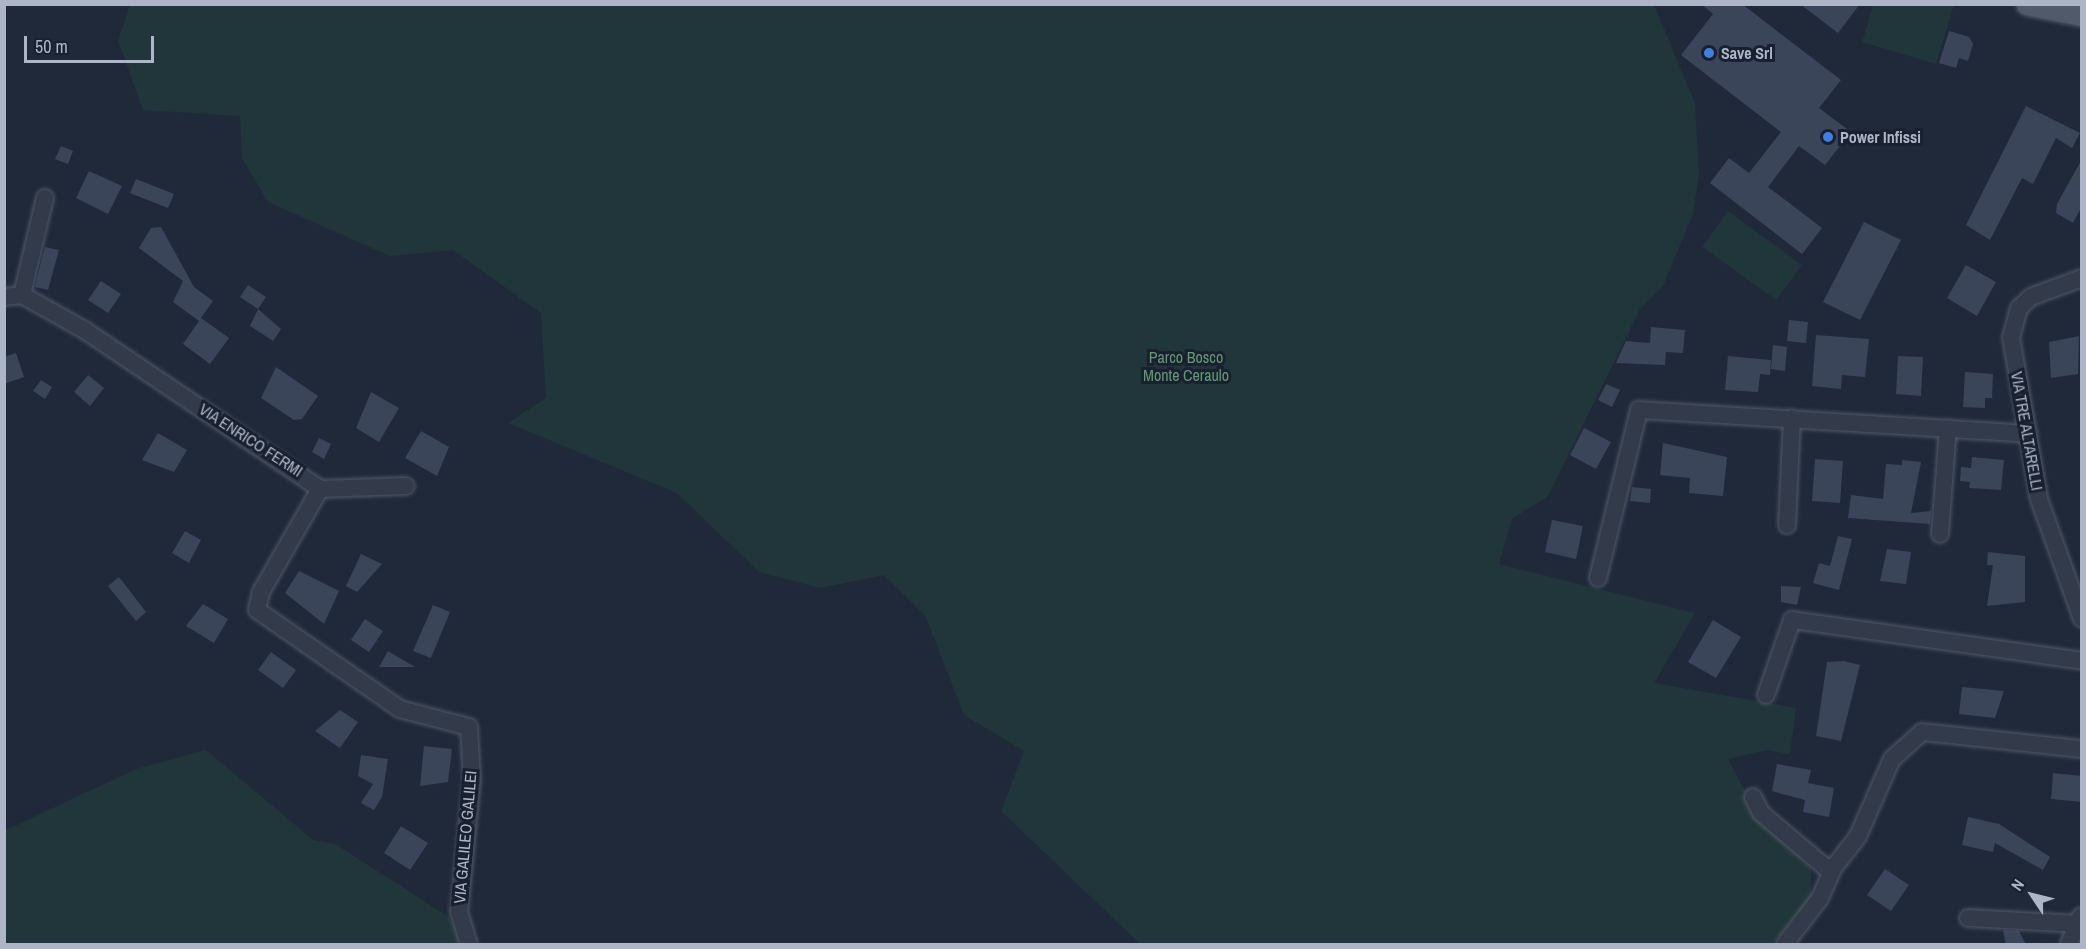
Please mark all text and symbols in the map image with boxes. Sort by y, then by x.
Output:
scale bar [27,24,158,62]
text: 50 m [35,34,68,59]
place label: Save Srl [1721,43,1773,63]
marker: Save Srl [1702,46,1716,60]
place label: Power Infissi [1840,127,1921,147]
marker: Power Infissi [1821,130,1835,144]
park label: Parco Bosco Monte Ceraulo [1143,347,1229,385]
street label: VIA TRE ALTARELLI [2007,369,2047,493]
street label: VIA ENRICO FERMI [195,399,307,481]
street label: VIA GALILEO GALILEI [450,769,480,905]
north arrow [2002,865,2062,925]
text: N [2006,874,2029,895]

